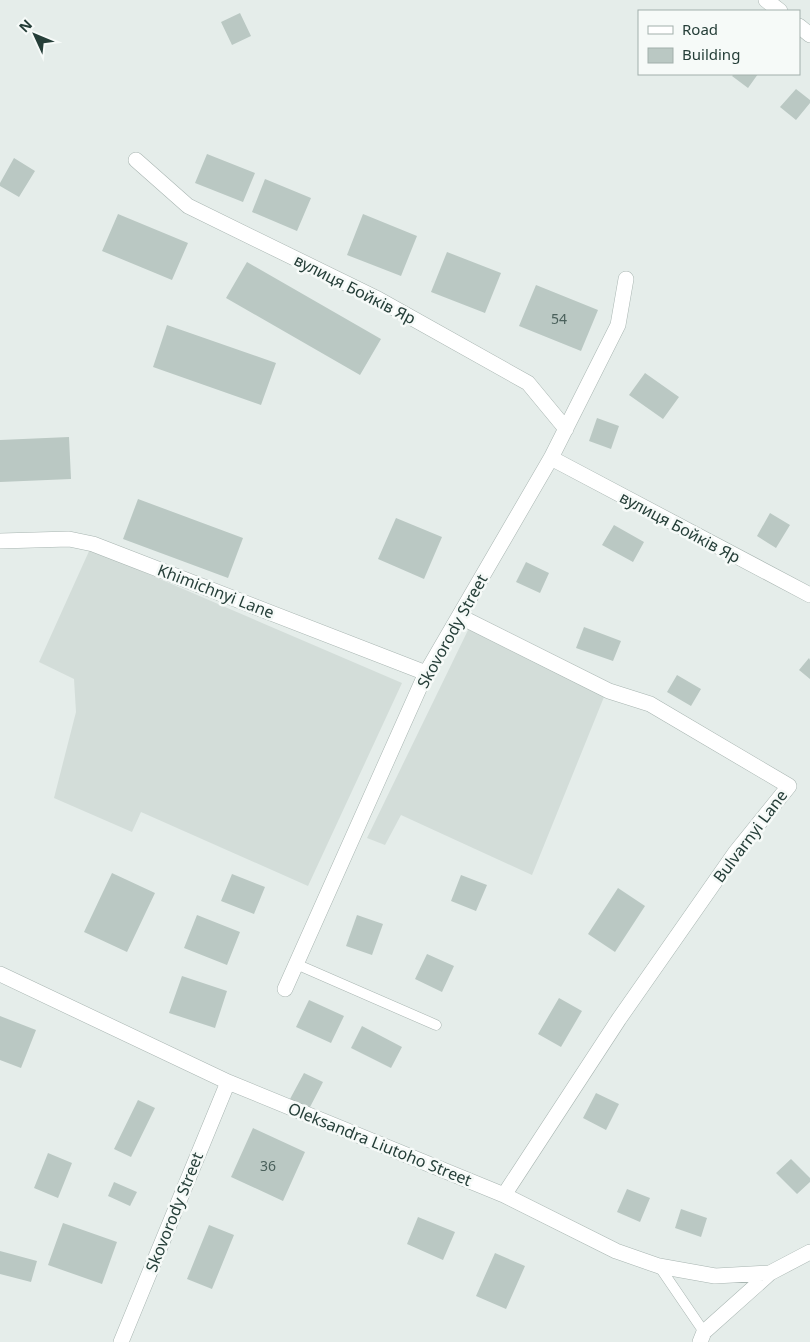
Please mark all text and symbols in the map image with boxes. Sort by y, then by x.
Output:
north arrow [10,10,60,60]
legend [638,10,800,75]
text: N [14,15,36,36]
text: Road [682,19,718,39]
text: Building [682,44,740,64]
street label: вулиця Бойків Яр [290,249,420,329]
house number: 54 [551,309,567,328]
street label: вулиця Бойків Яр [616,486,744,568]
street label: Khimichnyi Lane [155,559,277,623]
street label: Skovorody Street [412,570,493,692]
street label: Bulvarnyi Lane [708,785,792,887]
street label: Oleksandra Liutoho Street [285,1097,475,1191]
street label: Skovorody Street [140,1149,208,1275]
house number: 36 [260,1156,276,1175]

